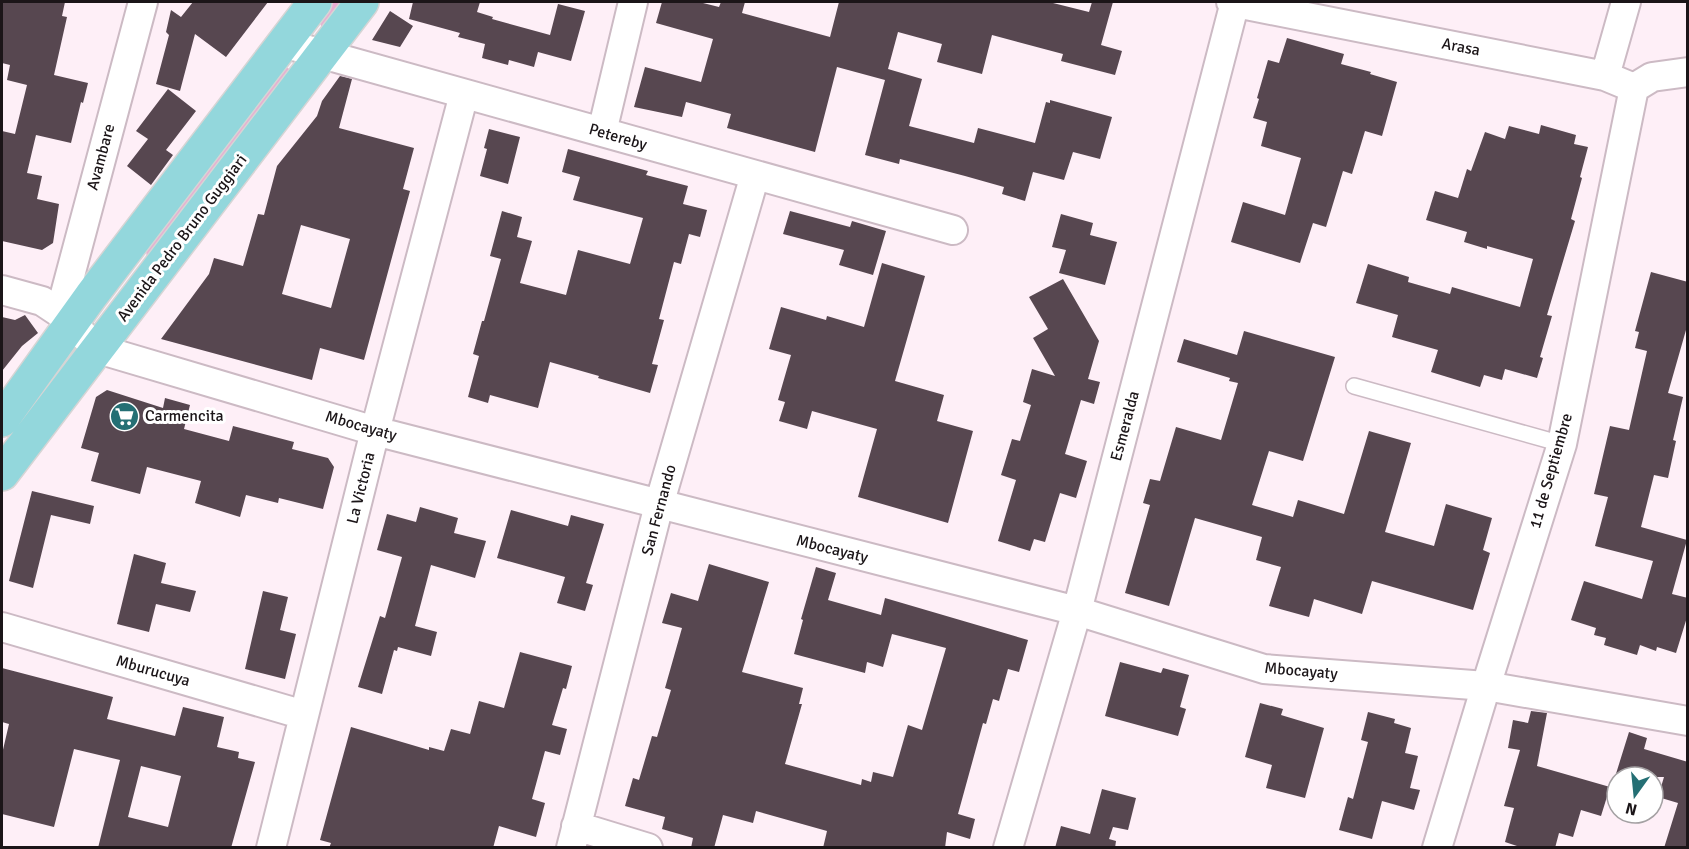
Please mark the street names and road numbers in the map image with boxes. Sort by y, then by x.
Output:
street label: Arasa [1440,33,1482,61]
street label: Petereby [587,119,650,155]
street label: Avambare [83,122,119,192]
street label: Avenida Pedro Bruno Guggiari [113,151,251,325]
street label: Esmeralda [1106,389,1144,463]
street label: Mbocayaty [323,406,400,446]
street label: 11 de Septiembre [1525,411,1577,531]
street label: La Victoria [342,450,380,526]
street label: San Fernando [637,462,681,558]
street label: Mbocayaty [794,530,871,568]
street label: Mburucuya [114,651,192,691]
street label: Mbocayaty [1264,658,1339,684]

